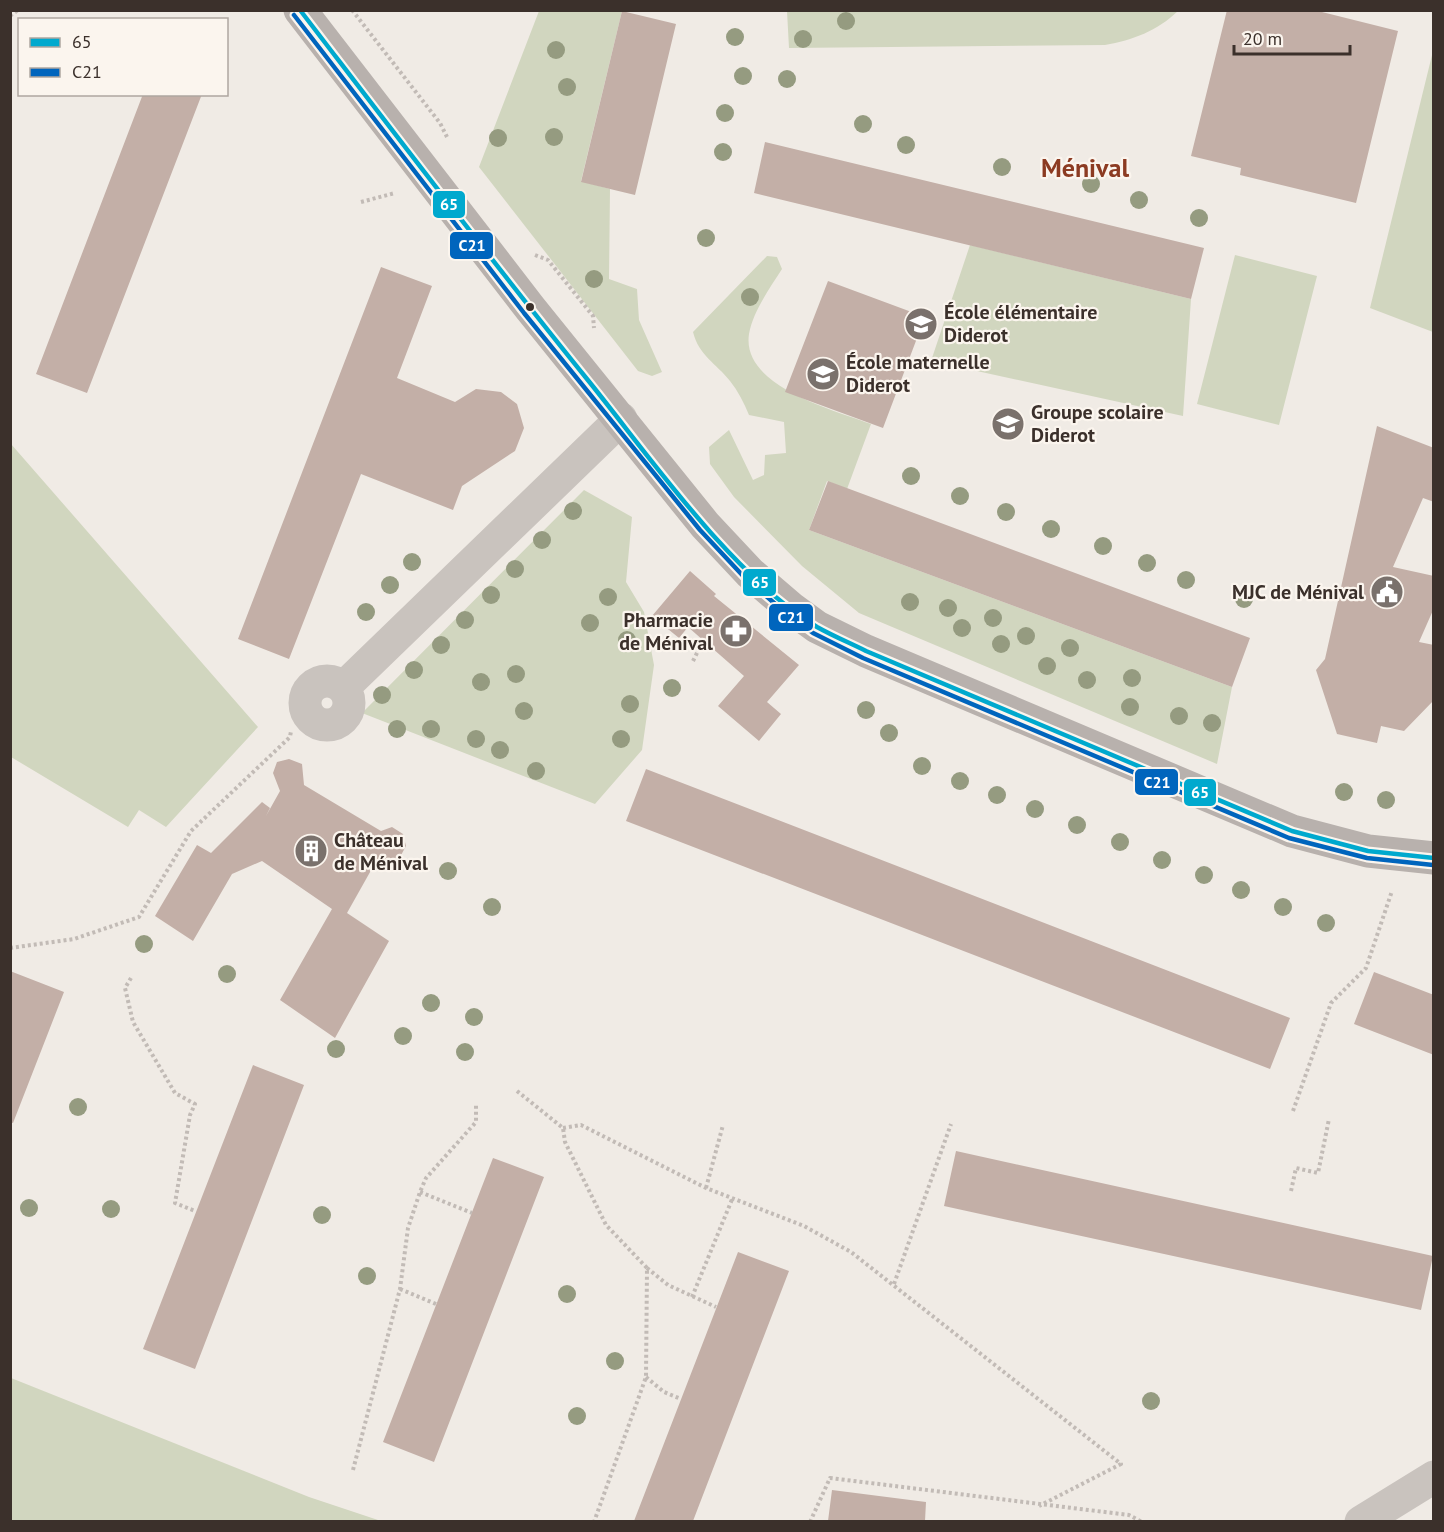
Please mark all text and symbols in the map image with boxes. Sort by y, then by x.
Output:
legend [18,18,228,96]
scale bar [1234,18,1350,56]
text: 20 m [1243,27,1282,50]
text: 65 [72,30,92,53]
text: C21 [72,60,102,83]
district label: Ménival [1041,151,1129,184]
line badge: 65 [432,190,466,219]
text: 65 [440,194,458,214]
line badge: C21 [449,231,494,260]
text: C21 [458,235,486,255]
place label: École élémentaire Diderot [944,299,1097,348]
unlabelled marker [524,301,536,313]
school or university icon: École élémentaire Diderot [903,306,939,342]
place label: École maternelle Diderot [846,349,990,398]
school or university icon: École maternelle Diderot [805,356,841,392]
place label: Groupe scolaire Diderot [1031,399,1164,448]
school or university icon: Groupe scolaire Diderot [990,406,1026,442]
line badge: 65 [742,568,777,597]
text: 65 [751,572,769,592]
public building icon: MJC de Ménival [1369,574,1405,610]
place label: MJC de Ménival [1232,579,1364,605]
line badge: C21 [768,603,814,632]
place label: Pharmacie de Ménival [619,607,713,656]
text: C21 [777,607,805,627]
pharmacy icon: Pharmacie de Ménival [718,613,754,649]
line badge: C21 [1134,768,1179,796]
text: C21 [1143,772,1171,792]
line badge: 65 [1183,778,1217,807]
text: 65 [1191,782,1209,802]
place label: Château de Ménival [334,827,428,876]
building icon: Château de Ménival [293,833,329,869]

